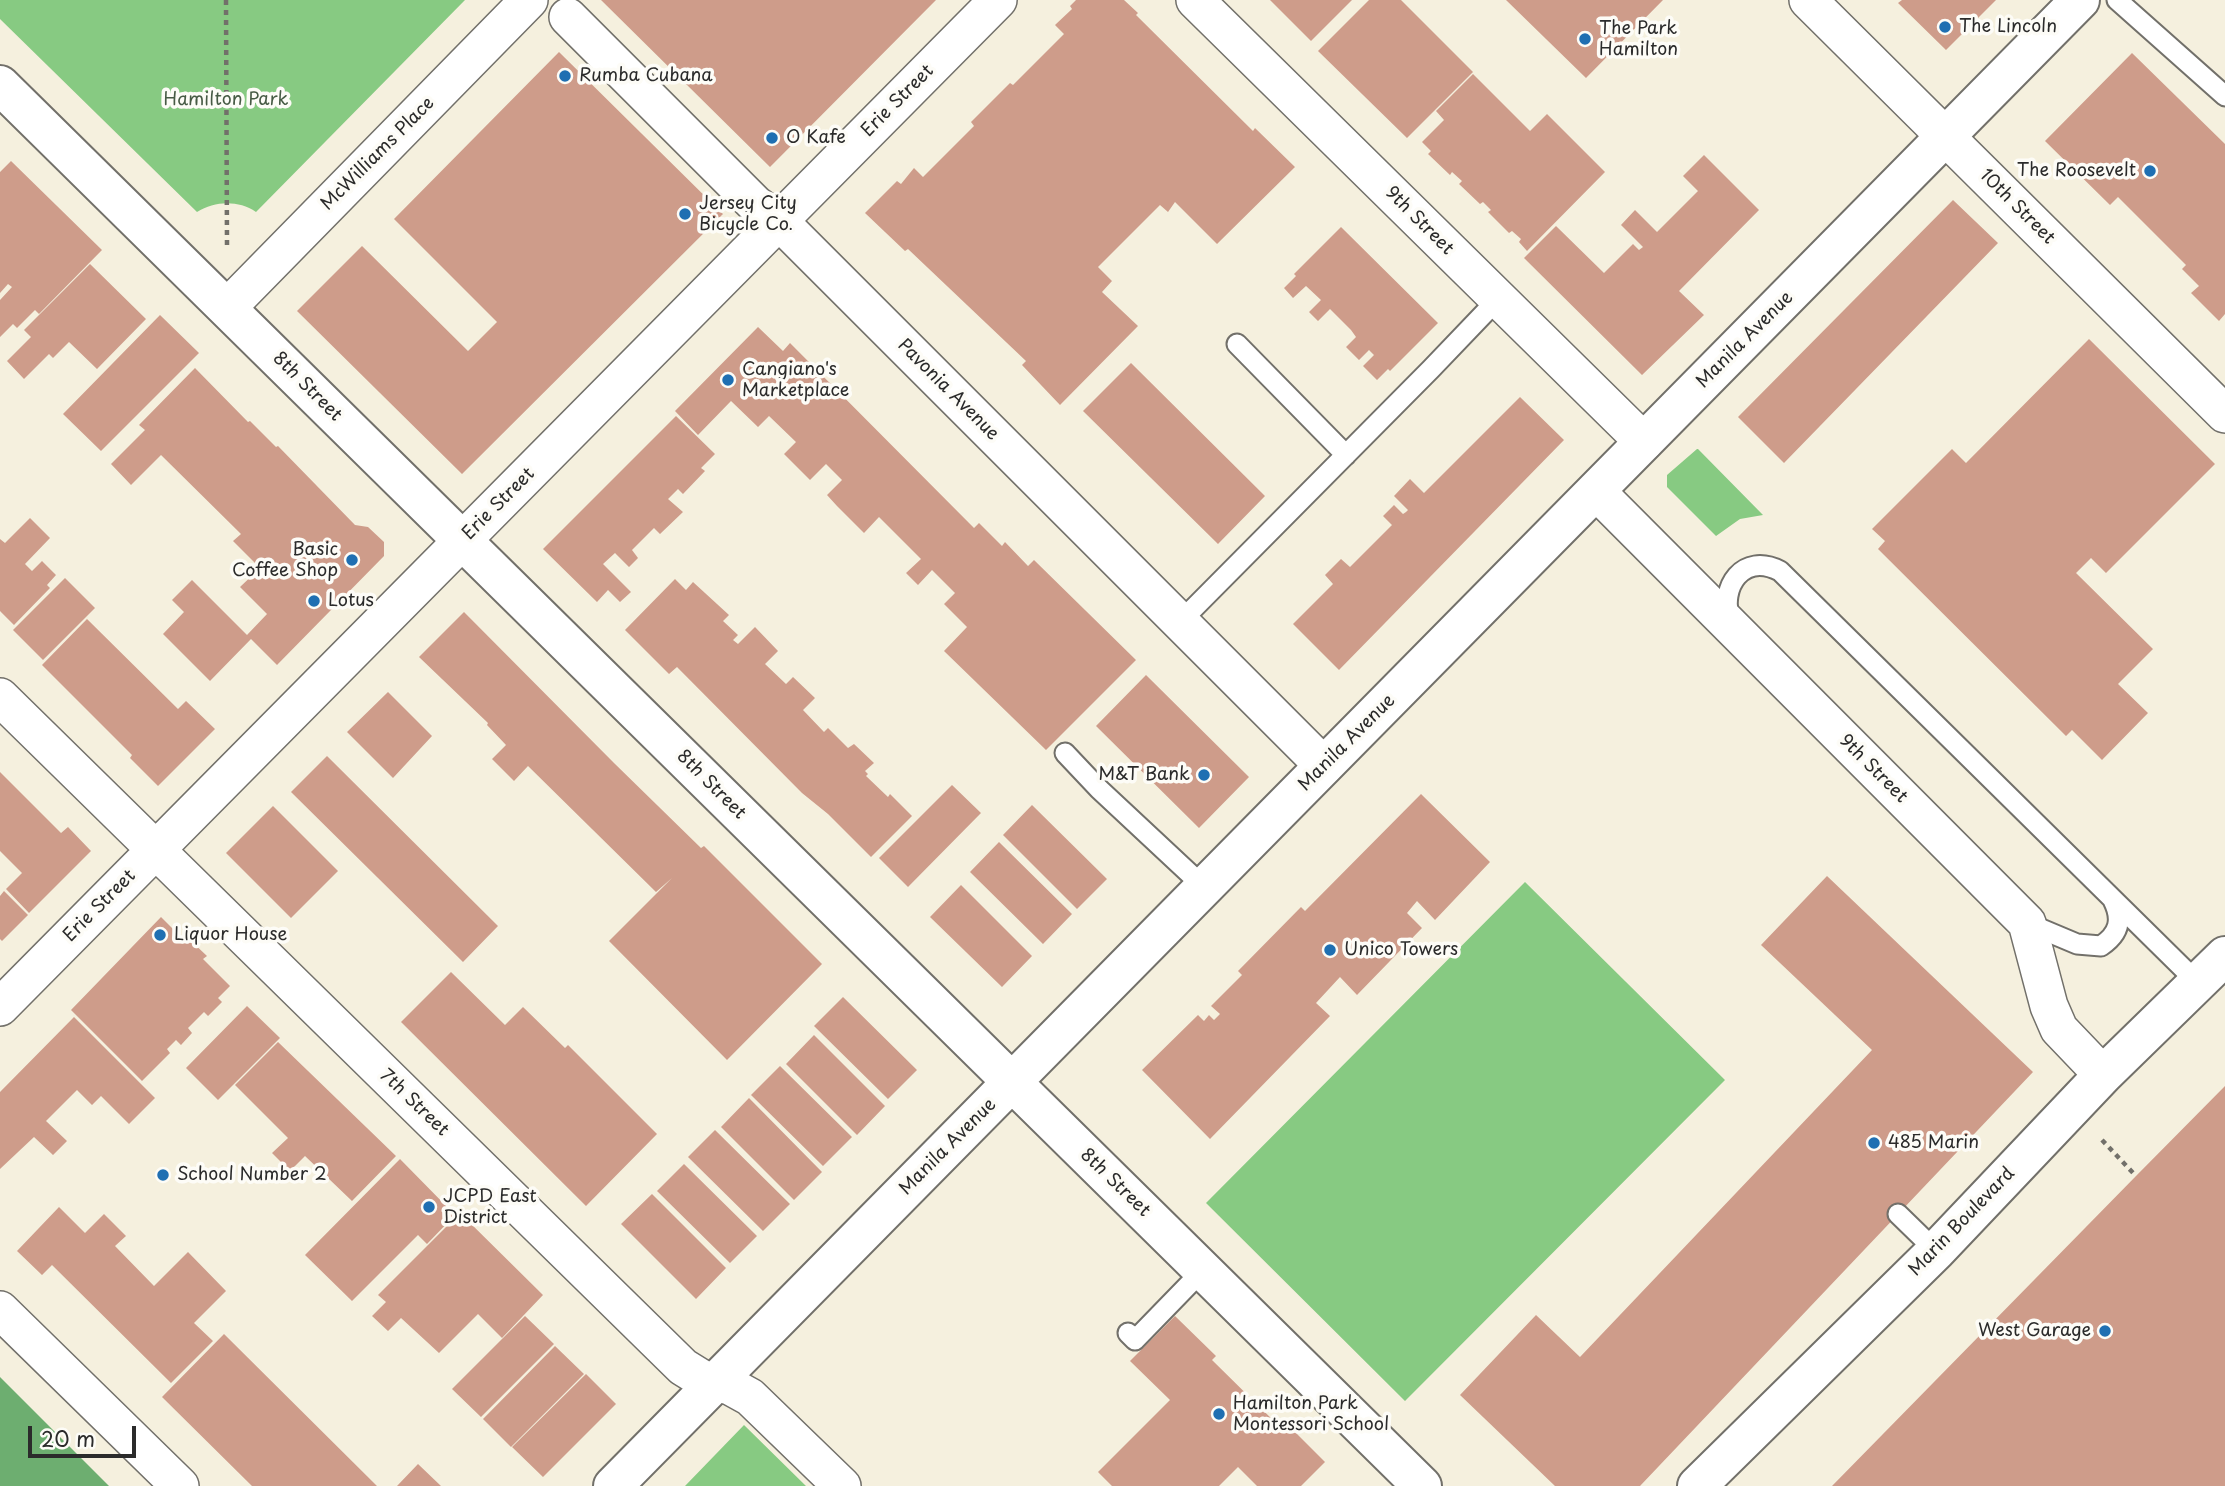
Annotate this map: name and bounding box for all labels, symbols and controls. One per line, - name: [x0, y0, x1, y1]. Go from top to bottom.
- place label: The Lincoln: [1959, 16, 2057, 38]
- place label: The Park Hamilton: [1599, 18, 1678, 60]
- marker: The Lincoln: [1937, 19, 1953, 35]
- marker: The Park Hamilton: [1577, 31, 1593, 47]
- street label: Erie Street: [857, 60, 939, 142]
- place label: Rumba Cubana: [579, 65, 713, 87]
- marker: Rumba Cubana: [557, 68, 573, 84]
- park label: Hamilton Park: [163, 89, 289, 111]
- street label: McWilliams Place: [317, 93, 439, 215]
- place label: O Kafe: [786, 127, 846, 149]
- marker: O Kafe: [764, 130, 780, 146]
- place label: The Roosevelt: [2017, 160, 2136, 182]
- marker: The Roosevelt: [2142, 163, 2158, 179]
- street label: 10th Street: [1975, 165, 2059, 249]
- street label: 9th Street: [1380, 182, 1458, 260]
- place label: Jersey City Bicycle Co.: [699, 193, 797, 235]
- marker: Jersey City Bicycle Co.: [677, 206, 693, 222]
- street label: Manila Avenue: [1692, 287, 1798, 393]
- street label: Pavonia Avenue: [893, 335, 1003, 445]
- street label: 8th Street: [268, 348, 346, 426]
- place label: Cangiano's Marketplace: [742, 359, 849, 402]
- marker: Cangiano's Marketplace: [720, 372, 736, 388]
- street label: Erie Street: [458, 463, 540, 545]
- place label: Basic Coffee Shop: [232, 539, 338, 582]
- marker: Basic Coffee Shop: [344, 552, 360, 568]
- place label: Lotus: [328, 590, 374, 612]
- marker: Lotus: [306, 593, 322, 609]
- street label: Manila Avenue: [1294, 690, 1400, 796]
- street label: 9th Street: [1834, 730, 1912, 808]
- street label: 8th Street: [672, 746, 750, 824]
- place label: M&T Bank: [1098, 764, 1190, 786]
- marker: M&T Bank: [1196, 767, 1212, 783]
- street label: Erie Street: [59, 865, 141, 947]
- place label: Liquor House: [174, 924, 287, 946]
- marker: Liquor House: [152, 927, 168, 943]
- place label: Unico Towers: [1344, 939, 1458, 961]
- marker: Unico Towers: [1322, 942, 1338, 958]
- street label: 7th Street: [375, 1065, 453, 1141]
- street label: Manila Avenue: [895, 1094, 1001, 1200]
- place label: 485 Marin: [1888, 1132, 1979, 1154]
- marker: 485 Marin: [1866, 1135, 1882, 1151]
- street label: 8th Street: [1075, 1144, 1155, 1222]
- street label: Marin Boulevard: [1905, 1163, 2019, 1281]
- place label: School Number 2: [177, 1164, 327, 1186]
- marker: School Number 2: [155, 1167, 171, 1183]
- place label: JCPD East District: [443, 1186, 537, 1228]
- marker: JCPD East District: [421, 1199, 437, 1215]
- place label: West Garage: [1978, 1320, 2091, 1342]
- marker: West Garage: [2097, 1323, 2113, 1339]
- place label: Hamilton Park Montessori School: [1233, 1393, 1389, 1436]
- marker: Hamilton Park Montessori School: [1211, 1406, 1227, 1422]
- scale bar: [32, 1412, 140, 1456]
- text: 20 m: [41, 1422, 95, 1454]

